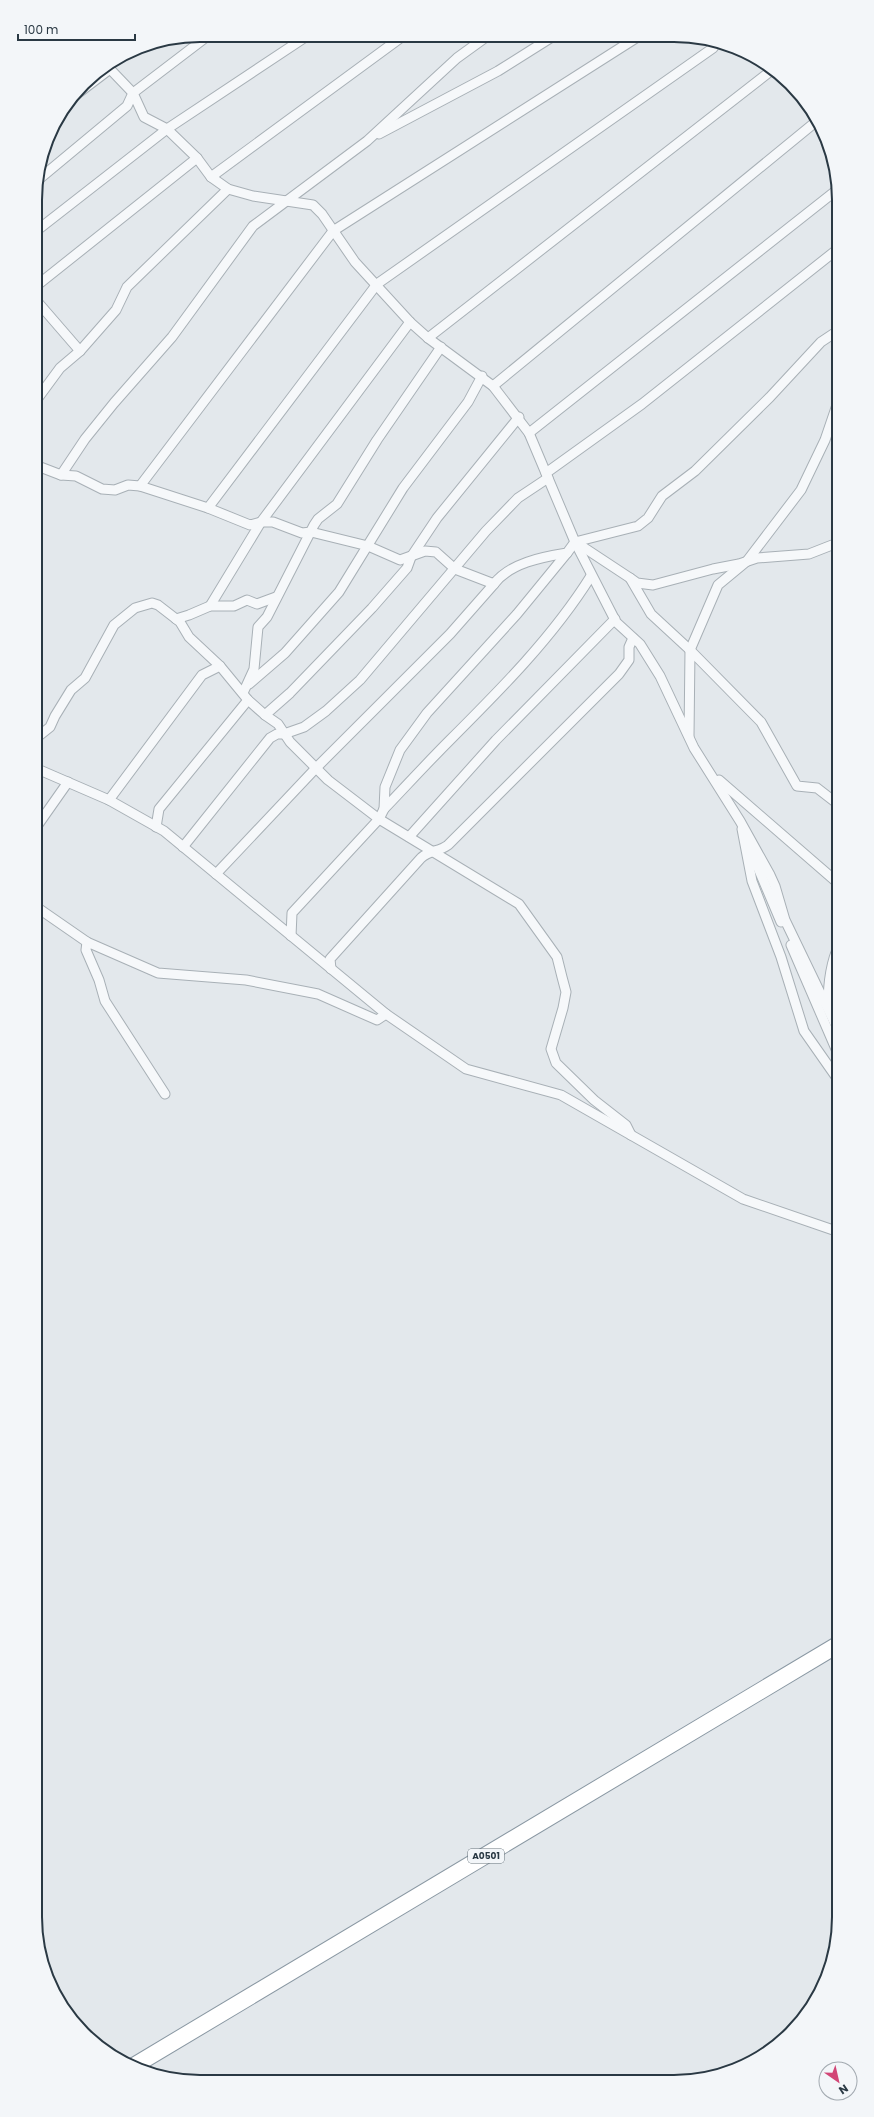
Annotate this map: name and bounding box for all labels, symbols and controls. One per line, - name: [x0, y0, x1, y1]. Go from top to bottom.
- scale bar: [18, 16, 135, 42]
- text: 100 m: [24, 21, 58, 38]
- road number: A0501: [468, 1849, 504, 1863]
- north arrow: [818, 2061, 858, 2101]
- text: N: [836, 2080, 851, 2098]

